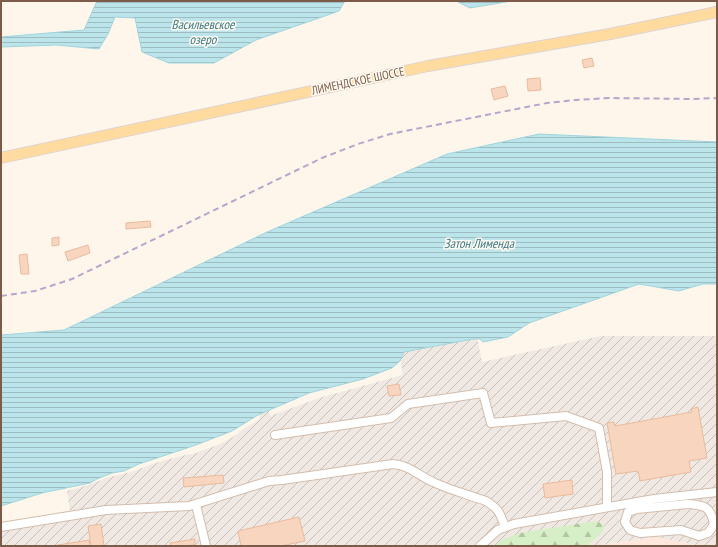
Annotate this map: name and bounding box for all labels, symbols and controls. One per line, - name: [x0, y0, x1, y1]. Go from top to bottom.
- water label: Васильевское озеро: [172, 16, 236, 48]
- street label: ЛИМЕНДСКОЕ ШОССЕ: [309, 63, 406, 98]
- water label: Затон Лименда: [444, 235, 515, 252]

